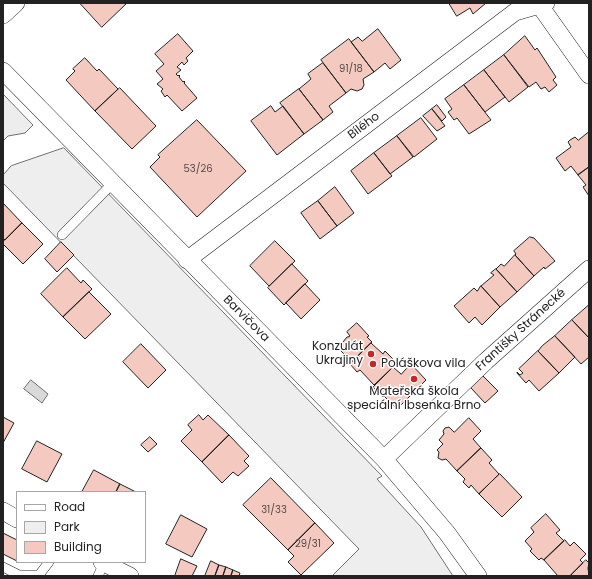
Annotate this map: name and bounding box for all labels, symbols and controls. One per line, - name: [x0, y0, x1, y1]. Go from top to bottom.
- house number: 91/18: [339, 63, 363, 75]
- street label: Bílého: [345, 109, 383, 143]
- house number: 53/26: [183, 163, 213, 175]
- street label: Františky Stránecké: [473, 286, 569, 374]
- street label: Barvičova: [220, 293, 272, 345]
- place label: Konzulát Ukrajiny: [312, 340, 363, 368]
- marker: Konzulát Ukrajiny: [366, 349, 376, 359]
- place label: Poláškova vila: [381, 357, 466, 371]
- marker: Poláškova vila: [368, 359, 378, 369]
- marker: Mateřská škola speciální Ibsenka Brno: [409, 374, 419, 384]
- place label: Mateřská škola speciální Ibsenka Brno: [347, 385, 481, 413]
- legend: [16, 491, 146, 563]
- text: Road: [54, 498, 85, 515]
- house number: 31/33: [261, 504, 287, 516]
- text: Park: [54, 518, 80, 535]
- text: Building: [54, 538, 102, 555]
- house number: 29/31: [295, 538, 321, 550]

